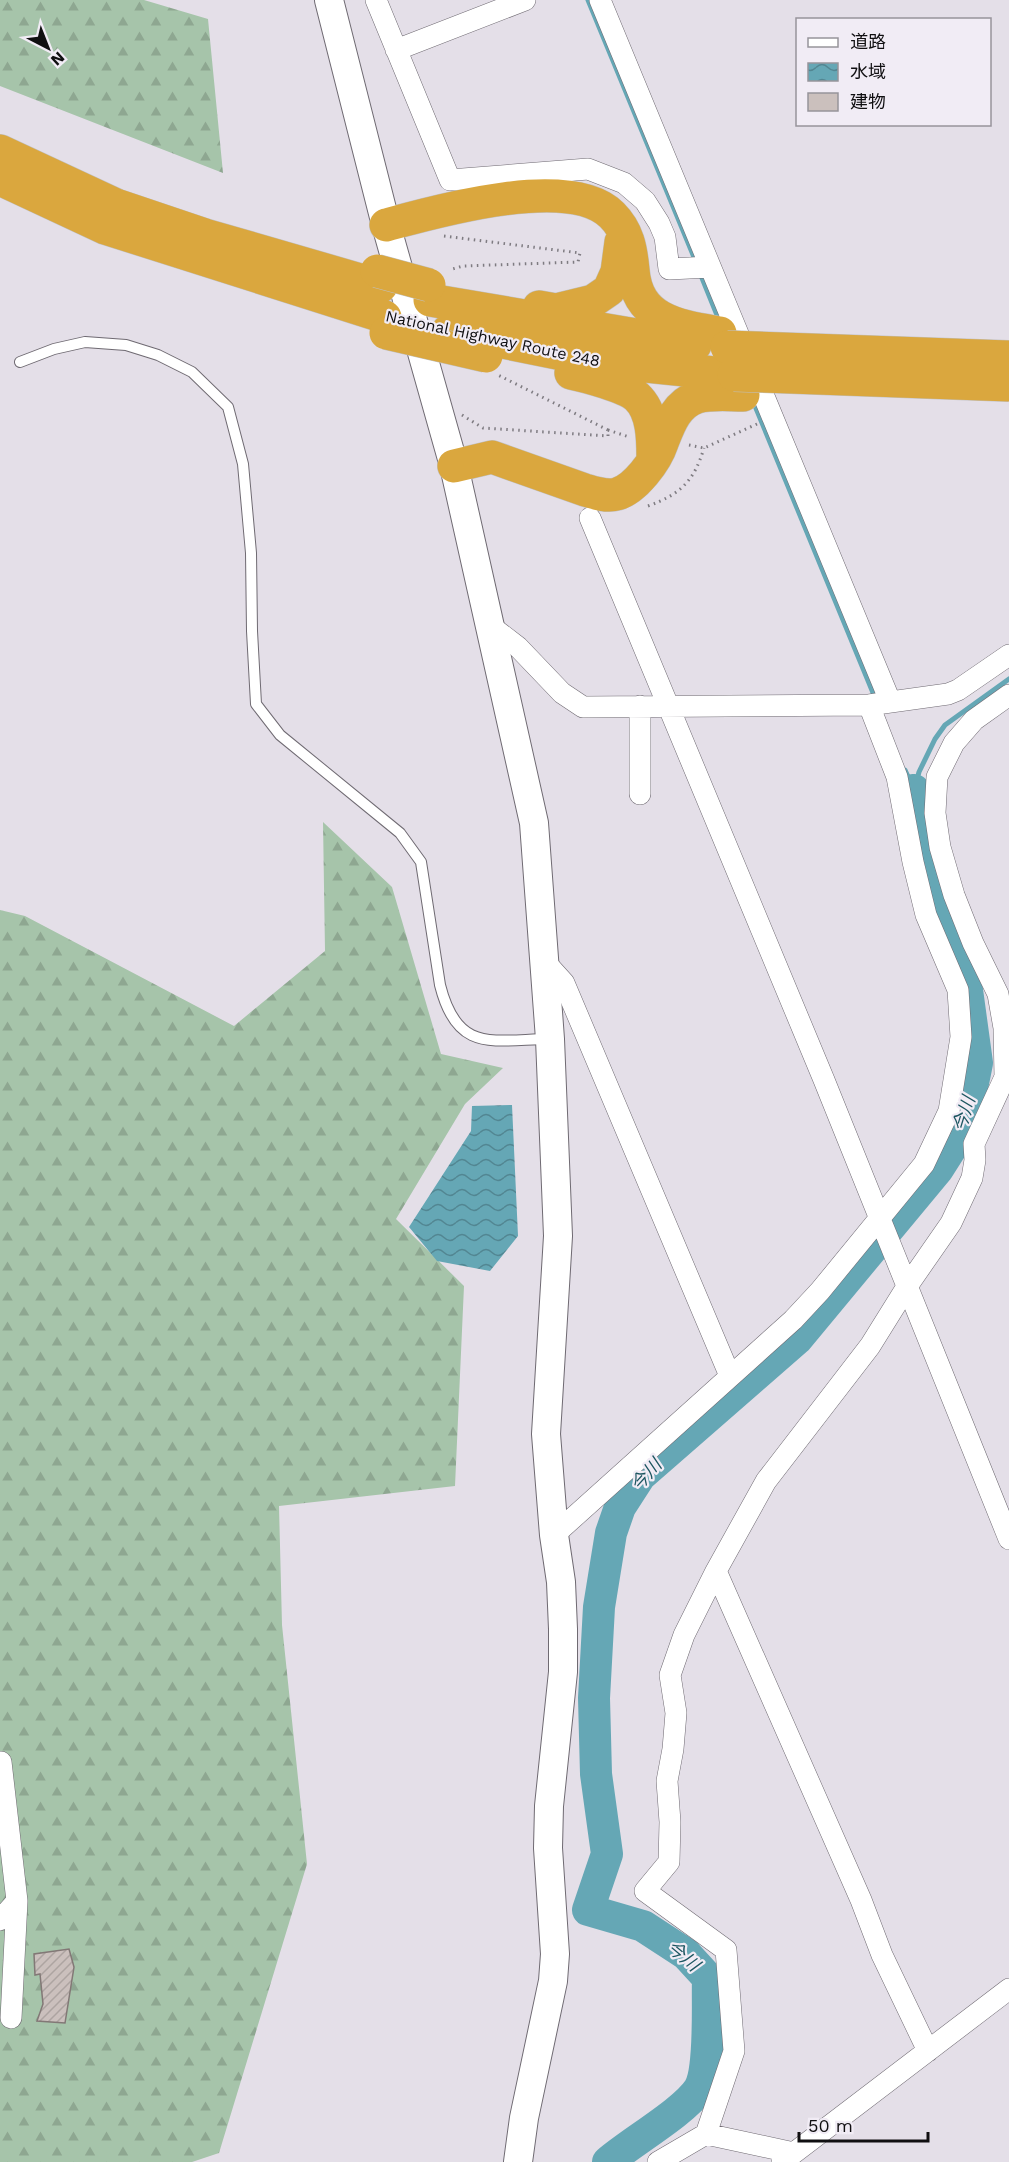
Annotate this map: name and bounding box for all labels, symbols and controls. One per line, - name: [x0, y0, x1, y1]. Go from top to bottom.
- north arrow: [18, 18, 78, 78]
- legend: [796, 18, 991, 126]
- text: 道路: [850, 31, 886, 52]
- text: N: [47, 48, 68, 70]
- text: 水域: [850, 61, 886, 82]
- text: 建物: [850, 91, 886, 112]
- street label: National Highway Route 248: [384, 306, 602, 371]
- water label: 今川: [948, 1092, 979, 1134]
- water label: 今川: [626, 1453, 667, 1495]
- water label: 今川: [663, 1936, 705, 1977]
- scale bar: [799, 2105, 928, 2143]
- text: 50 m: [808, 2115, 853, 2136]

